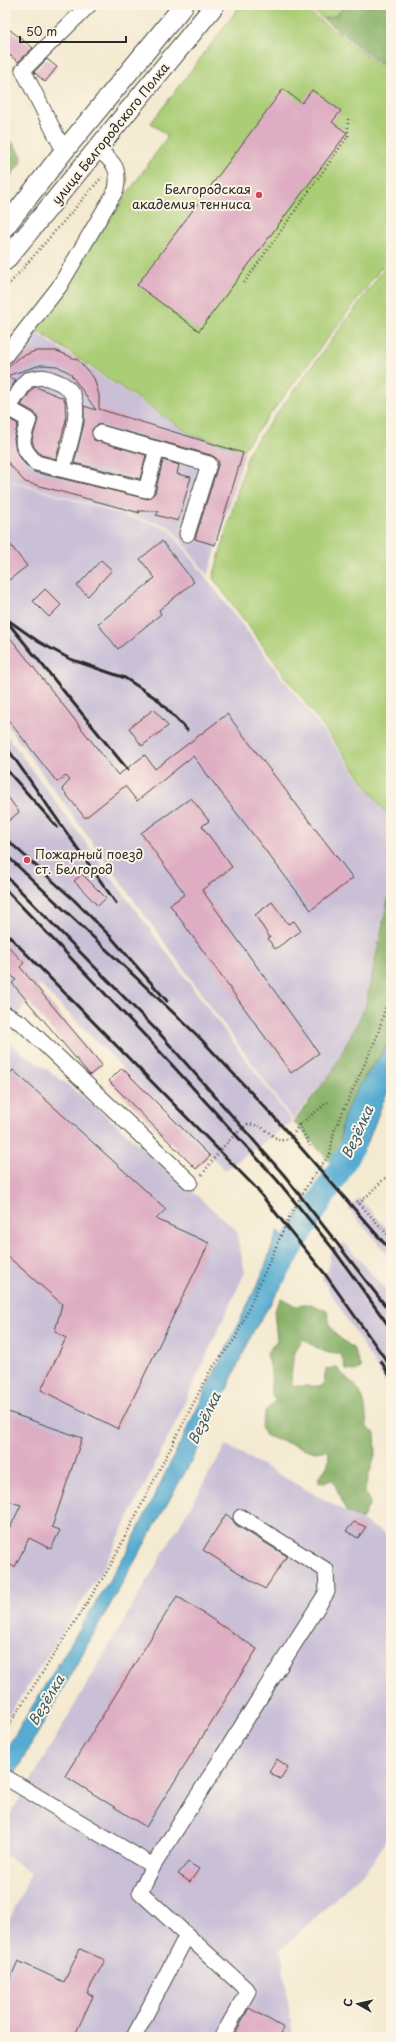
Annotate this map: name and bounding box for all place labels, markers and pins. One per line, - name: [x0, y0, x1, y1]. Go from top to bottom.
- place label: Белгородская академия тенниса: [132, 179, 252, 213]
- marker: Белгородская академия тенниса: [254, 190, 264, 200]
- place label: Пожарный поезд ст. Белгород: [35, 844, 143, 878]
- marker: Пожарный поезд ст. Белгород: [22, 855, 32, 865]

